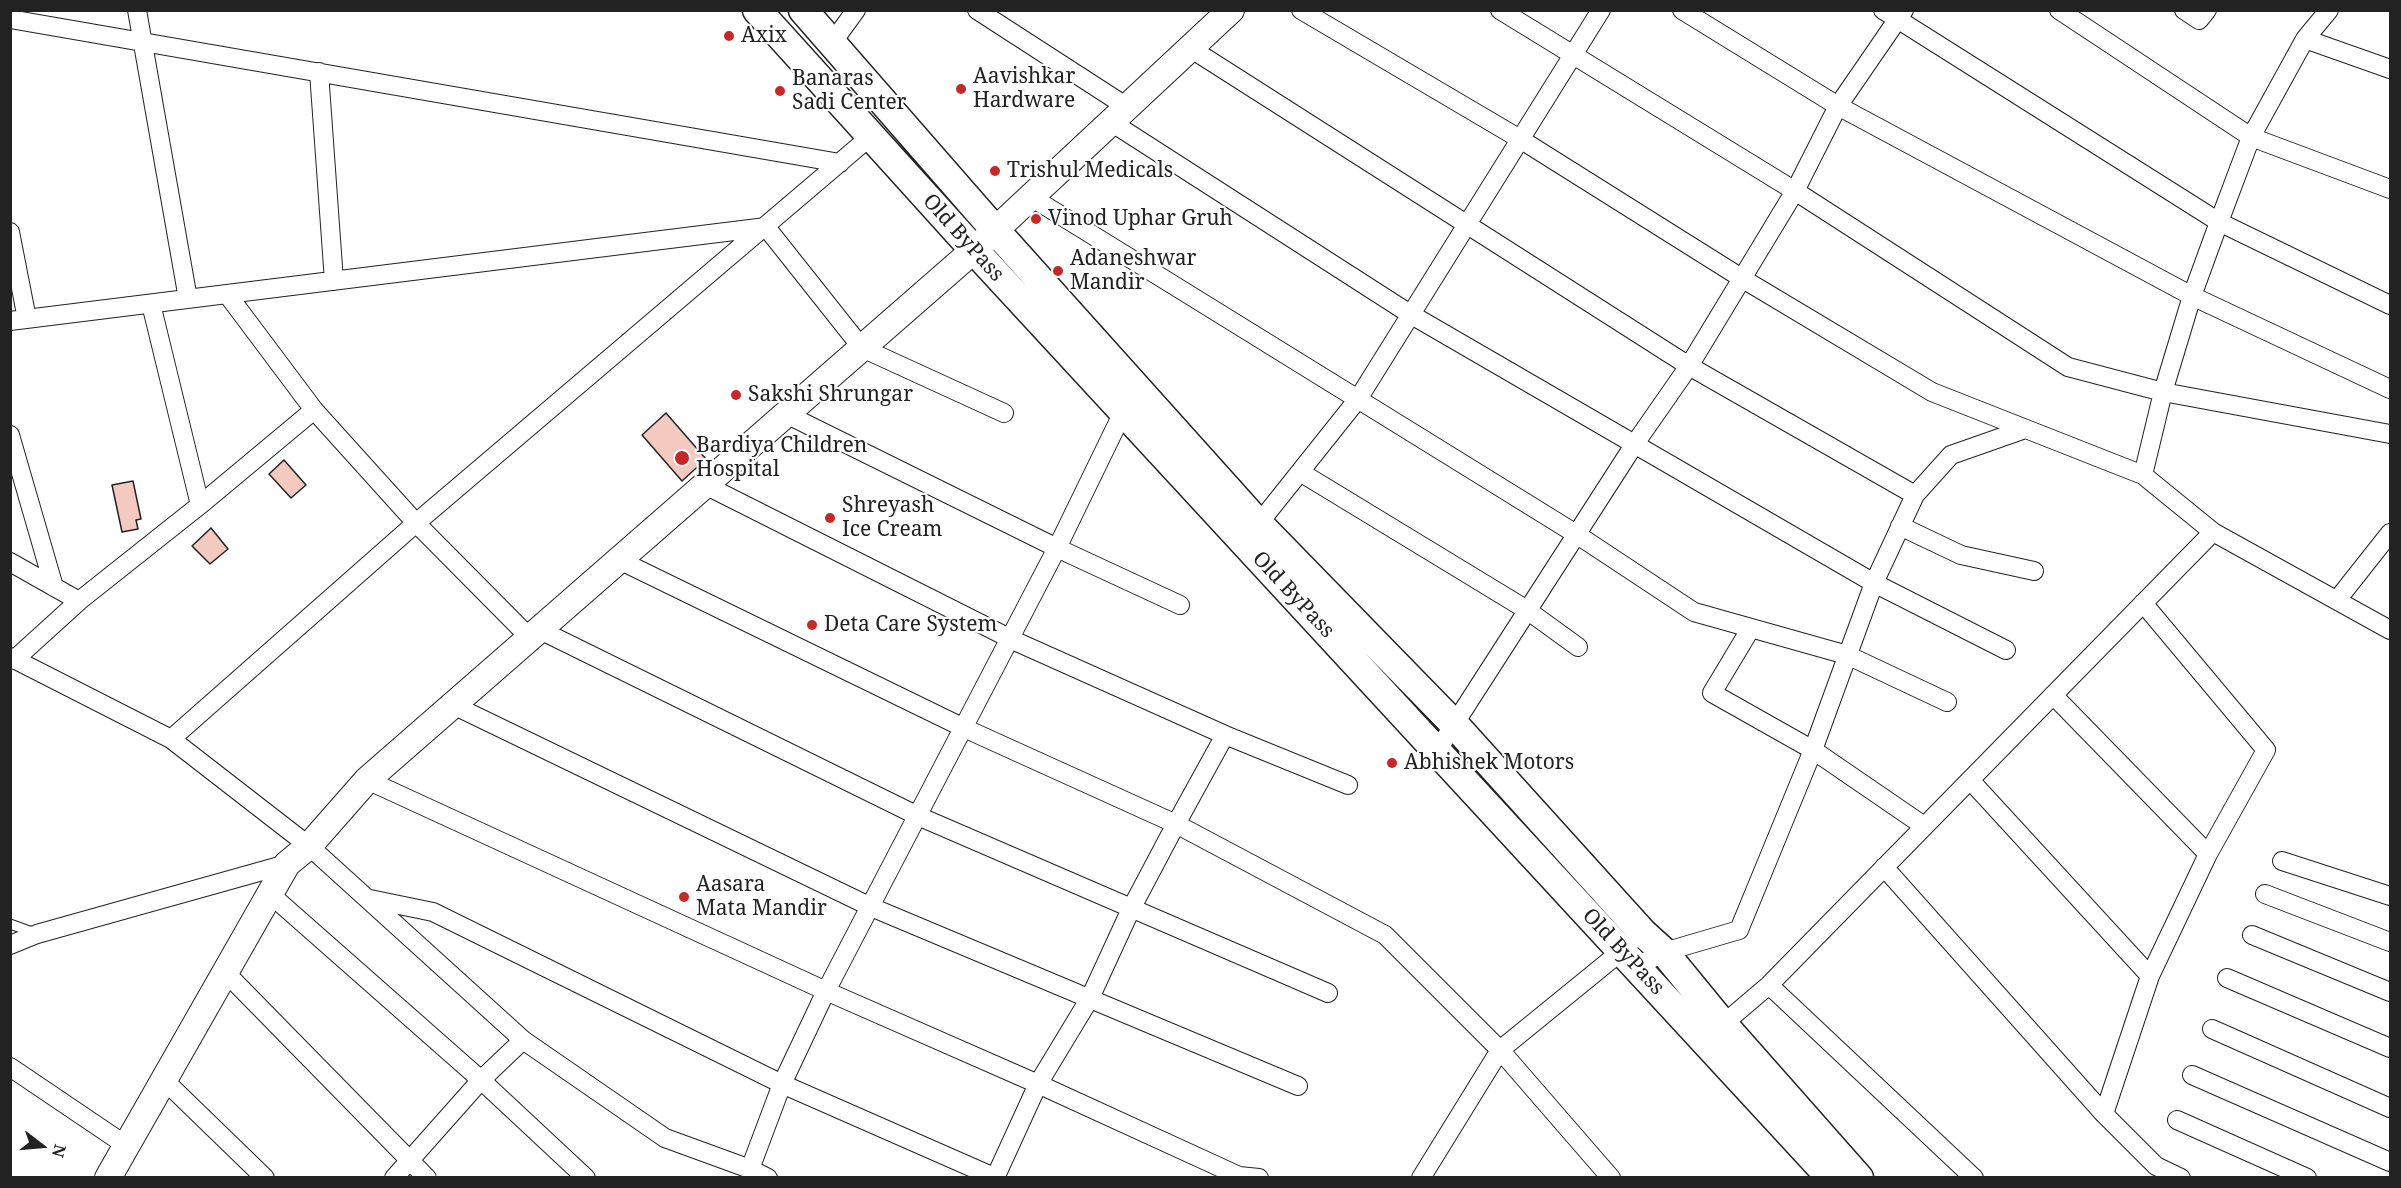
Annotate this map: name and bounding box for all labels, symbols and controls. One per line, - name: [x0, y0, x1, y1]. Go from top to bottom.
- place label: Axix: [741, 23, 787, 49]
- marker: Axix: [722, 29, 736, 43]
- place label: Aavishkar Hardware: [973, 64, 1075, 114]
- place label: Banaras Sadi Center: [792, 66, 907, 116]
- marker: Aavishkar Hardware: [954, 82, 968, 96]
- marker: Banaras Sadi Center: [773, 84, 787, 98]
- place label: Trishul Medicals: [1007, 158, 1173, 184]
- marker: Trishul Medicals: [988, 164, 1002, 178]
- street label: Old ByPass: [917, 189, 1009, 287]
- place label: Vinod Uphar Gruh: [1048, 206, 1233, 232]
- marker: Vinod Uphar Gruh: [1029, 212, 1043, 226]
- place label: Adaneshwar Mandir: [1070, 246, 1197, 296]
- marker: Adaneshwar Mandir: [1051, 264, 1065, 278]
- place label: Sakshi Shrungar: [748, 382, 913, 408]
- marker: Sakshi Shrungar: [729, 388, 743, 402]
- place label: Bardiya Children Hospital: [696, 433, 867, 483]
- marker: Bardiya Children Hospital: [673, 449, 691, 467]
- place label: Shreyash Ice Cream: [842, 493, 942, 543]
- marker: Shreyash Ice Cream: [823, 511, 837, 525]
- street label: Old ByPass: [1247, 547, 1339, 643]
- place label: Deta Care System: [824, 612, 997, 638]
- marker: Deta Care System: [805, 618, 819, 632]
- place label: Abhishek Motors: [1404, 750, 1574, 776]
- marker: Abhishek Motors: [1385, 756, 1399, 770]
- place label: Aasara Mata Mandir: [696, 872, 827, 922]
- marker: Aasara Mata Mandir: [677, 890, 691, 904]
- street label: Old ByPass: [1577, 904, 1669, 1000]
- north arrow: [12, 1116, 72, 1176]
- text: N: [47, 1142, 72, 1160]

